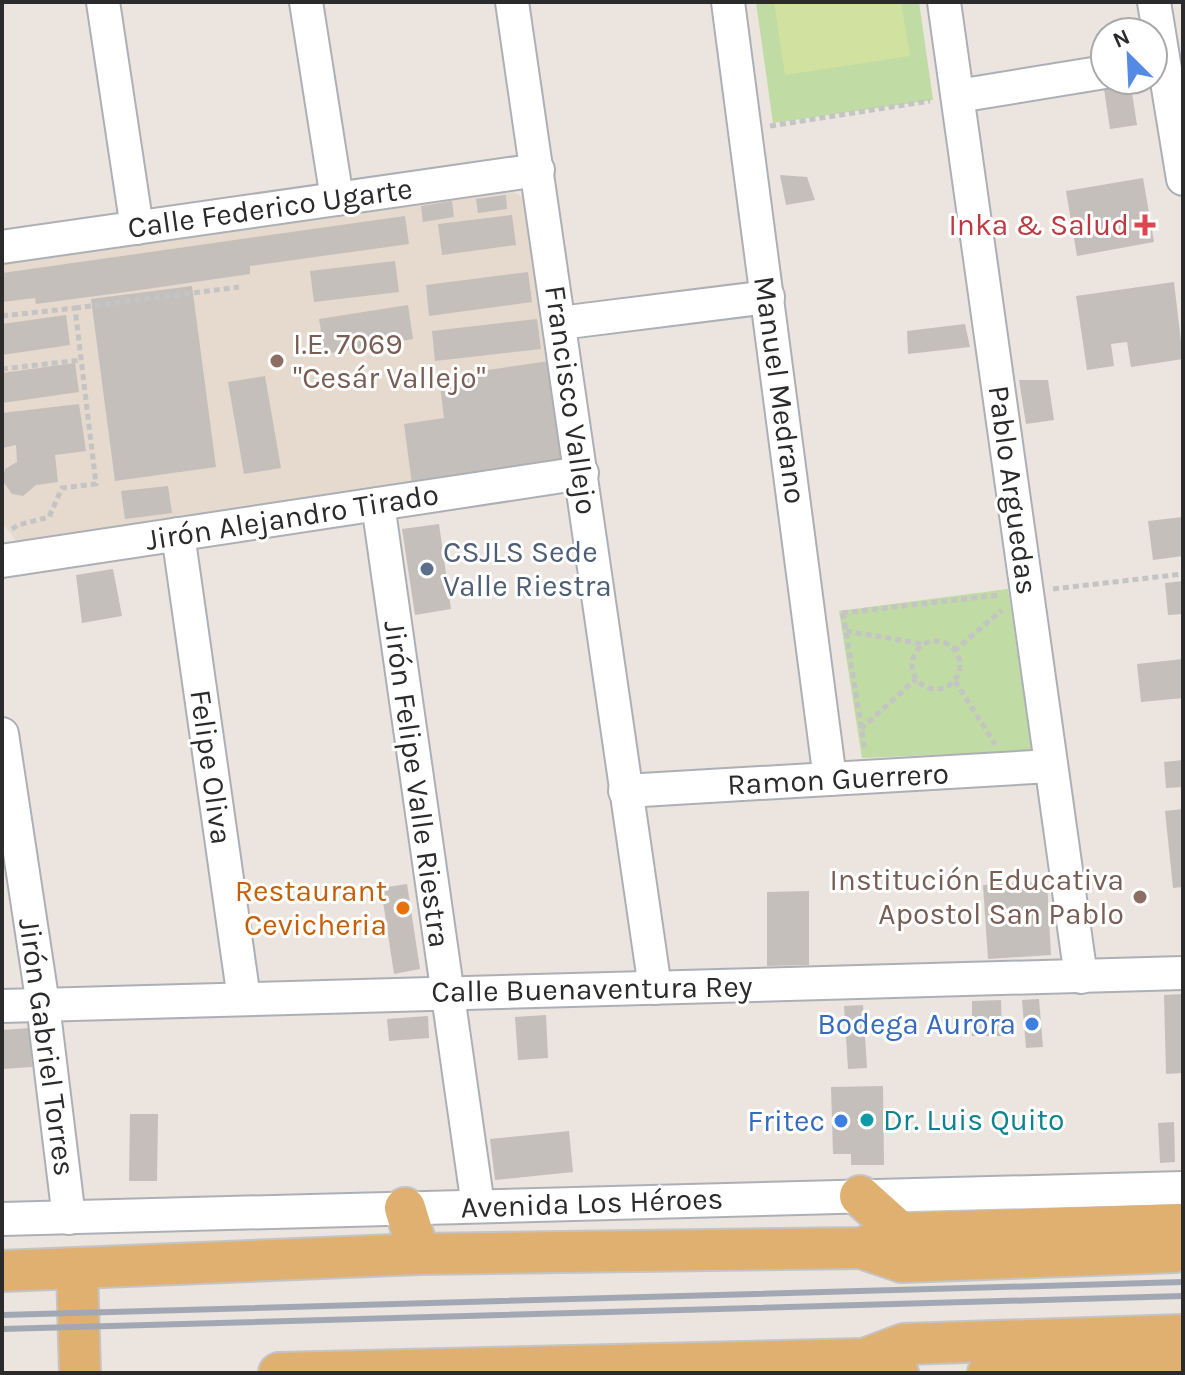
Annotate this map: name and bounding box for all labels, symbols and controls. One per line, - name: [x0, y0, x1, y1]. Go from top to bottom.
- north arrow: [1089, 16, 1169, 96]
- text: N: [1109, 24, 1134, 54]
- street label: Calle Federico Ugarte: [125, 170, 415, 246]
- place label: Inka & Salud: [948, 207, 1129, 243]
- marker: Inka & Salud: [1136, 216, 1154, 234]
- street label: Manuel Medrano: [746, 274, 814, 506]
- street label: Francisco Vallejo: [537, 283, 605, 517]
- place label: I.E. 7069 "Cesár Vallejo": [293, 326, 486, 396]
- marker: I.E. 7069 "Cesár Vallejo": [268, 352, 286, 370]
- street label: Pablo Arguedas: [980, 383, 1046, 597]
- street label: Jirón Alejandro Tirado: [143, 476, 441, 558]
- place label: CSJLS Sede Valle Riestra: [443, 534, 612, 604]
- marker: CSJLS Sede Valle Riestra: [418, 560, 436, 578]
- street label: Jirón Felipe Valle Riestra: [376, 618, 458, 950]
- street label: Felipe Oliva: [182, 687, 240, 847]
- street label: Ramon Guerrero: [726, 755, 950, 803]
- place label: Institución Educativa Apostol San Pablo: [829, 862, 1124, 932]
- place label: Restaurant Cevicheria: [235, 873, 387, 943]
- marker: Institución Educativa Apostol San Pablo: [1131, 888, 1149, 906]
- marker: Restaurant Cevicheria: [394, 899, 412, 917]
- street label: Jirón Gabriel Torres: [11, 916, 83, 1178]
- street label: Calle Buenaventura Rey: [431, 968, 753, 1010]
- place label: Bodega Aurora: [817, 1006, 1016, 1042]
- marker: Bodega Aurora: [1023, 1015, 1041, 1033]
- place label: Dr. Luis Quito: [883, 1102, 1064, 1138]
- place label: Fritec: [747, 1103, 825, 1139]
- marker: Dr. Luis Quito: [858, 1111, 876, 1129]
- marker: Fritec: [832, 1112, 850, 1130]
- street label: Avenida Los Héroes: [460, 1180, 724, 1226]

